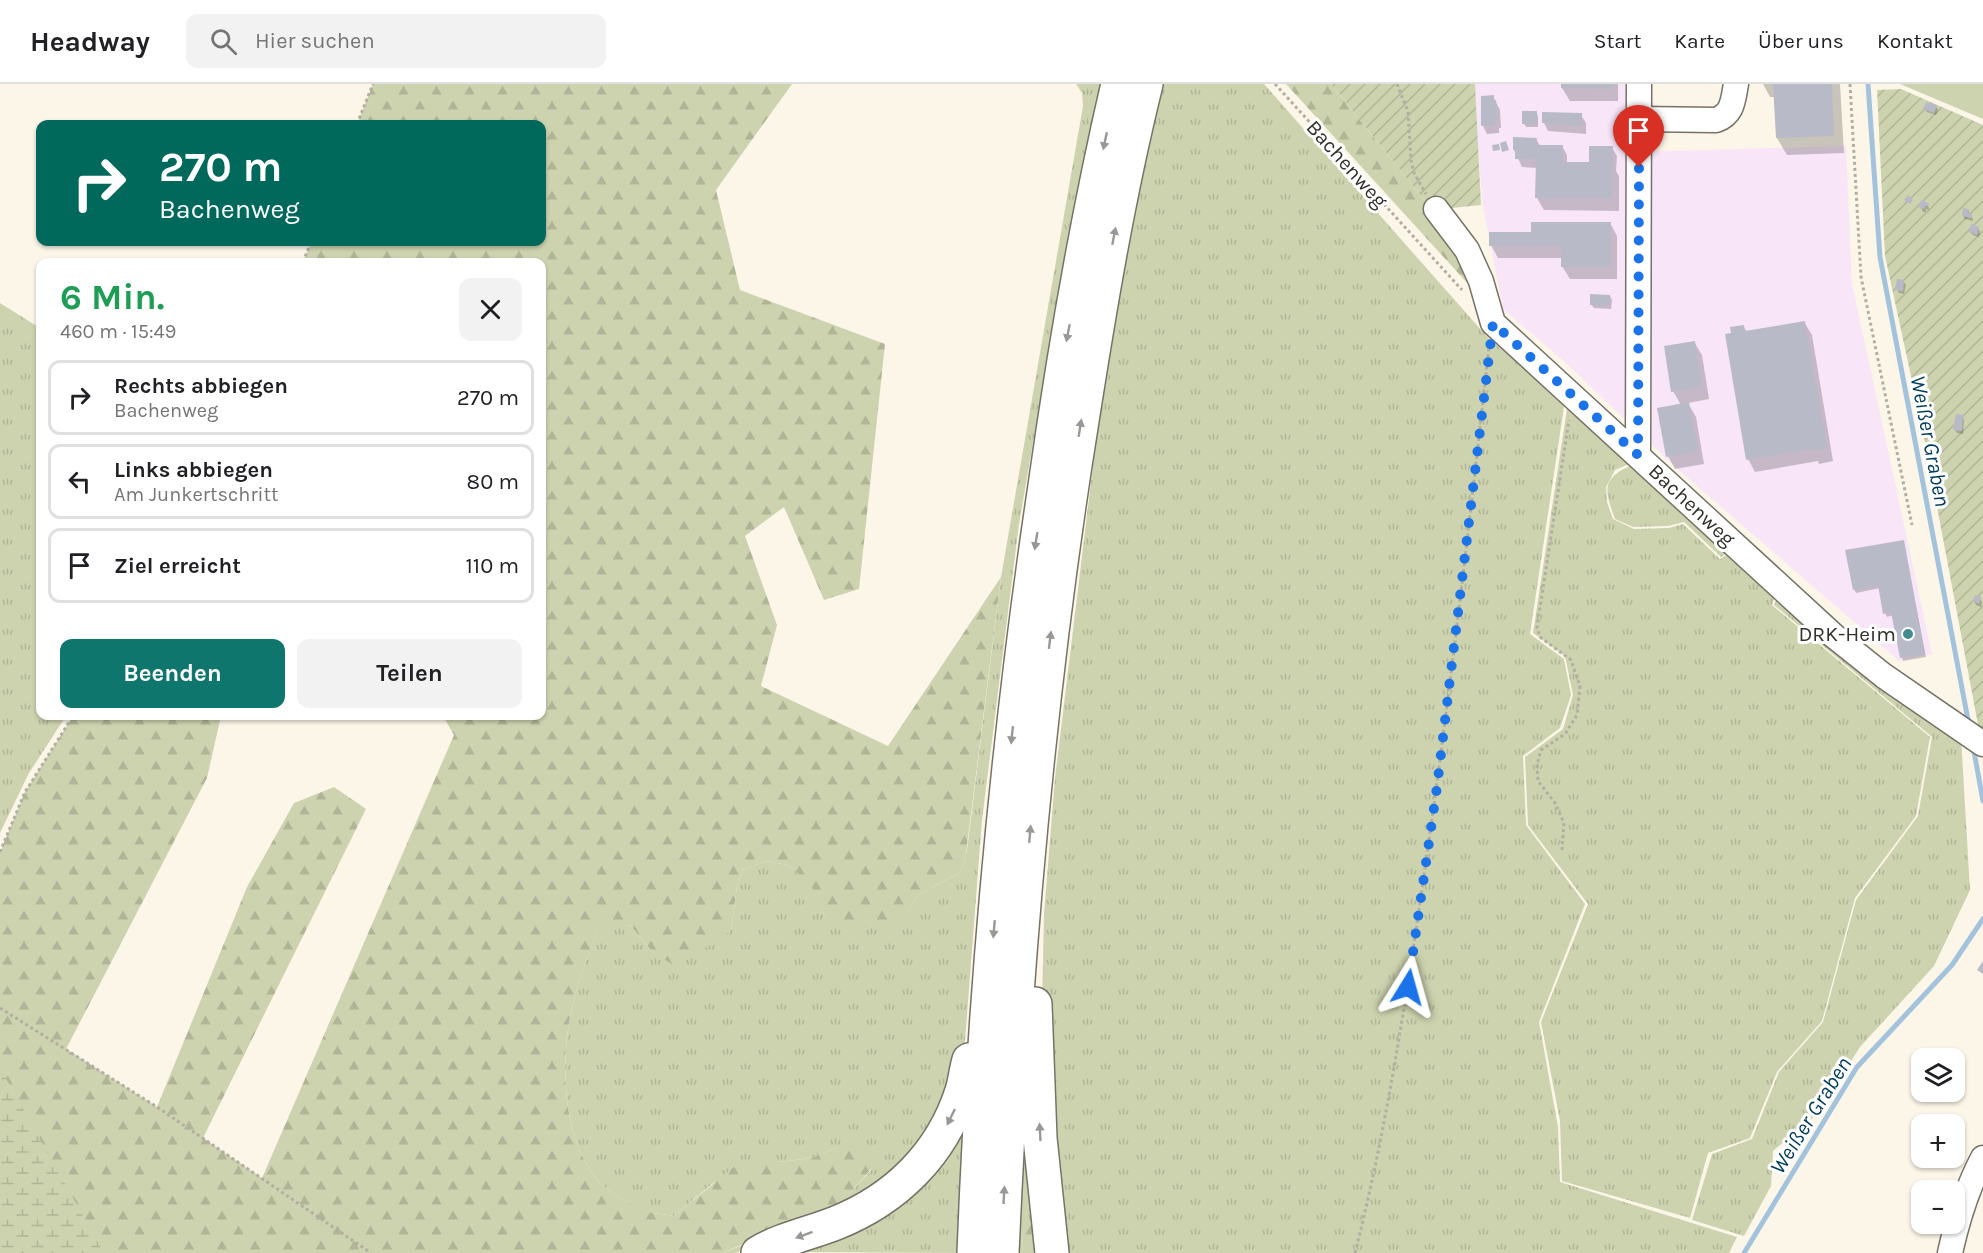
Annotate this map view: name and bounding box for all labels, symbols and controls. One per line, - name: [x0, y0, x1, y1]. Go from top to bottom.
- search box: [186, 14, 606, 68]
- text: Headway: [30, 25, 150, 58]
- icon: search: [207, 25, 240, 58]
- text: Hier suchen: [255, 28, 375, 54]
- text: Start: [1594, 29, 1641, 53]
- text: Karte: [1674, 29, 1725, 53]
- text: Über uns: [1758, 29, 1844, 53]
- text: Kontakt: [1877, 29, 1953, 53]
- pin: [1613, 105, 1664, 167]
- icon: arrive: [1622, 114, 1655, 147]
- street label: Bachenweg: [1301, 115, 1393, 213]
- one-way arrow: [1100, 132, 1109, 151]
- text: 270 m: [159, 142, 282, 192]
- icon: right: [60, 144, 138, 222]
- text: Bachenweg: [159, 193, 300, 225]
- one-way arrow: [1110, 226, 1119, 245]
- text: 6 Min.: [60, 276, 164, 318]
- button: close: [459, 278, 522, 341]
- text: 460 m · 15:49: [60, 320, 176, 343]
- one-way arrow: [1063, 323, 1072, 342]
- text: Rechts abbiegen: [114, 373, 288, 399]
- water label: Weißer Graben: [1905, 373, 1955, 509]
- icon: right: [63, 381, 96, 414]
- text: 270 m: [457, 385, 519, 411]
- text: Bachenweg: [114, 399, 218, 422]
- one-way arrow: [1076, 418, 1085, 437]
- text: Links abbiegen: [114, 457, 273, 483]
- street label: Bachenweg: [1644, 459, 1740, 551]
- icon: left: [63, 465, 96, 498]
- text: 80 m: [467, 469, 519, 495]
- text: Am Junkertschritt: [114, 483, 279, 506]
- one-way arrow: [1031, 532, 1040, 551]
- icon: arrive: [63, 549, 96, 582]
- text: Ziel erreicht: [114, 553, 241, 579]
- text: 110 m: [466, 553, 519, 579]
- place label: DRK-Heim: [1798, 622, 1896, 646]
- marker: DRK-Heim: [1901, 627, 1915, 641]
- one-way arrow: [1046, 630, 1055, 649]
- button: Beenden: [60, 639, 285, 708]
- button: Teilen: [297, 639, 522, 708]
- one-way arrow: [1007, 725, 1016, 744]
- one-way arrow: [1026, 824, 1035, 843]
- one-way arrow: [989, 919, 999, 938]
- position arrow: [1376, 955, 1440, 1019]
- map controls: [1911, 1048, 1965, 1234]
- button: layers: [1911, 1048, 1965, 1102]
- water label: Weißer Graben: [1765, 1052, 1857, 1179]
- one-way arrow: [947, 1109, 956, 1126]
- button: +: [1911, 1114, 1965, 1168]
- one-way arrow: [1035, 1123, 1045, 1142]
- button: −: [1911, 1180, 1965, 1234]
- one-way arrow: [1000, 1185, 1009, 1204]
- one-way arrow: [794, 1230, 812, 1240]

